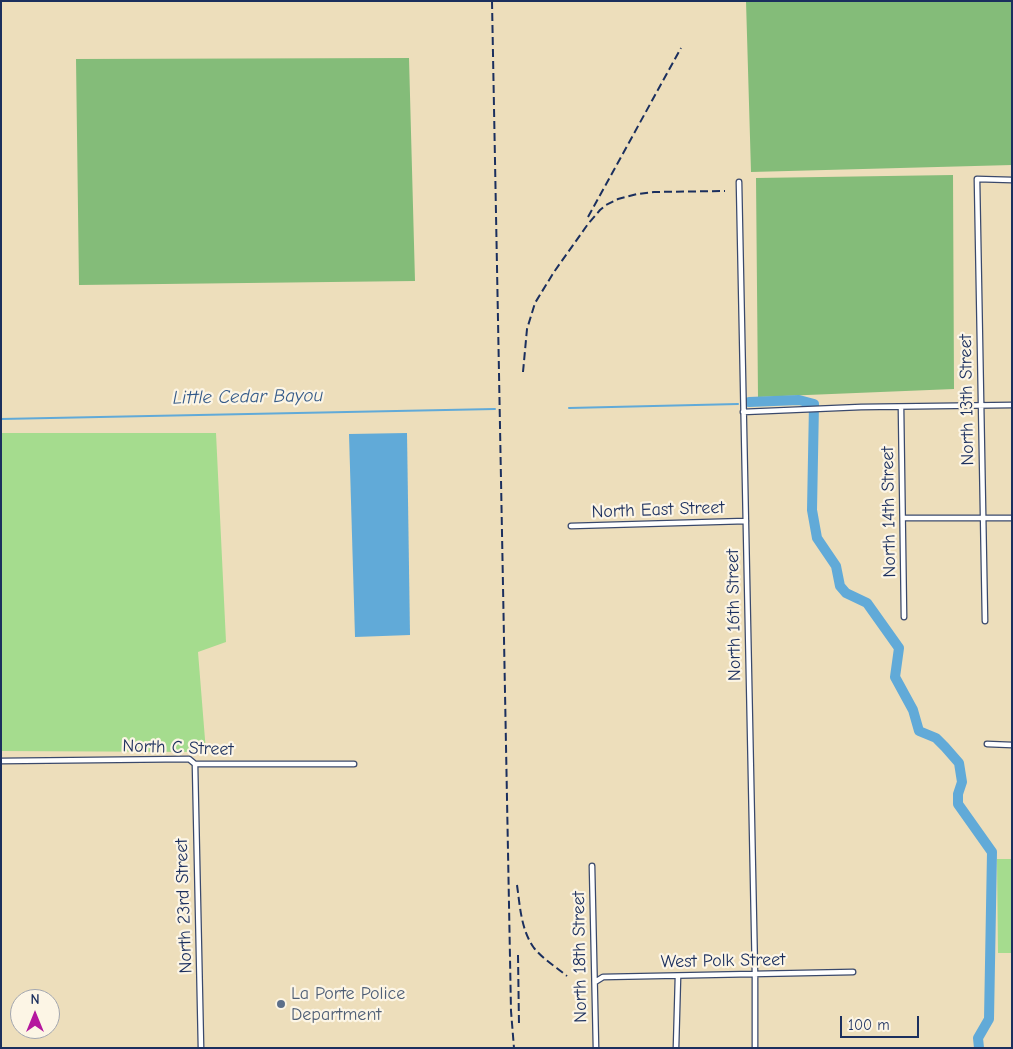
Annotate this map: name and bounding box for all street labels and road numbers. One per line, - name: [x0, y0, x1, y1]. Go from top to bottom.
- street label: North 13th Street: [955, 334, 979, 466]
- street label: North 14th Street: [877, 446, 901, 578]
- street label: North East Street: [591, 497, 725, 523]
- street label: North 16th Street: [722, 549, 746, 681]
- street label: North C Street: [122, 735, 234, 761]
- street label: North 23rd Street: [171, 838, 197, 974]
- street label: North 18th Street: [568, 891, 592, 1023]
- street label: West Polk Street: [661, 949, 785, 973]

